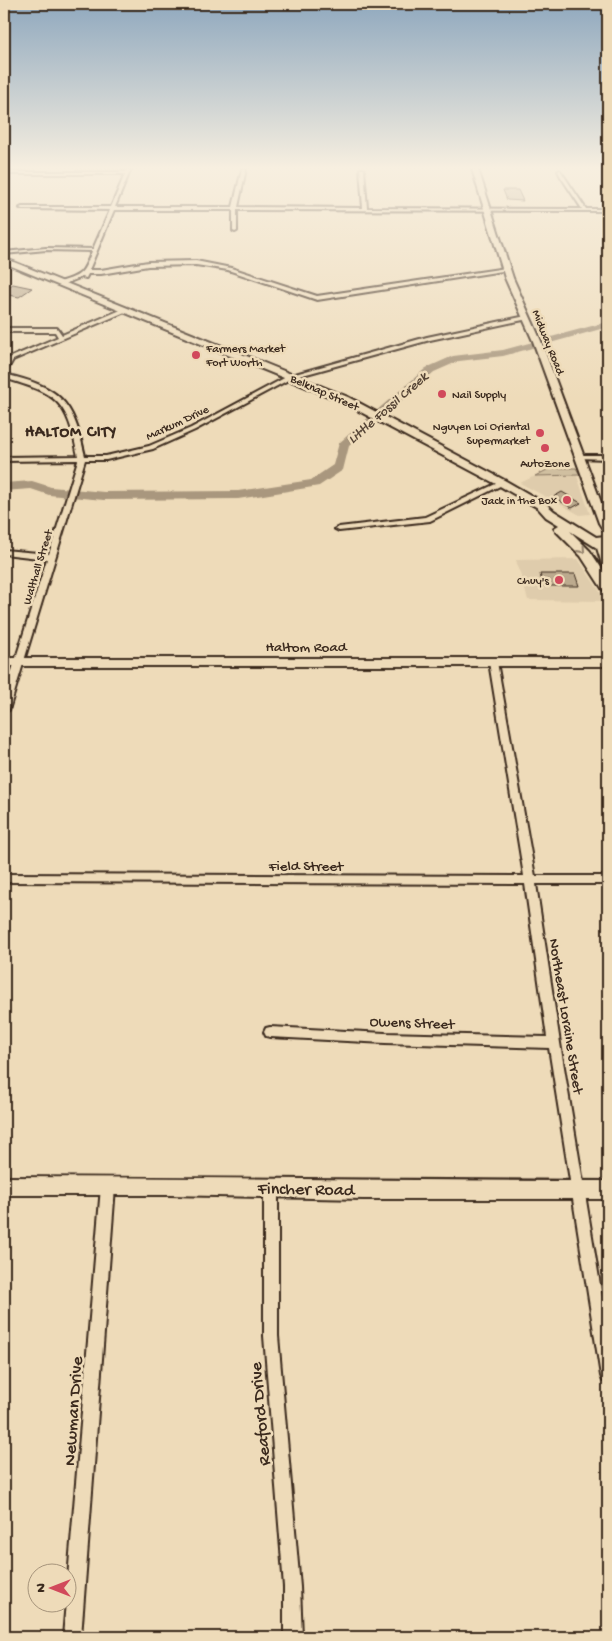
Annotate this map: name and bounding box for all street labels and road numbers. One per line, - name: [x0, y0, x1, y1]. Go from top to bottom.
- street label: Midway Road: [528, 308, 567, 378]
- street label: Belknap Street: [287, 372, 362, 416]
- street label: Markum Drive: [144, 403, 212, 444]
- street label: Walthall Street: [21, 527, 57, 607]
- street label: Haltom Road: [265, 639, 348, 657]
- street label: Field Street: [268, 858, 345, 876]
- street label: Northeast Loraine Street: [544, 937, 586, 1097]
- street label: Owens Street: [369, 1014, 456, 1035]
- street label: Fincher Road: [256, 1179, 356, 1202]
- street label: Newman Drive: [60, 1355, 89, 1467]
- street label: Reaford Drive: [246, 1360, 276, 1466]

